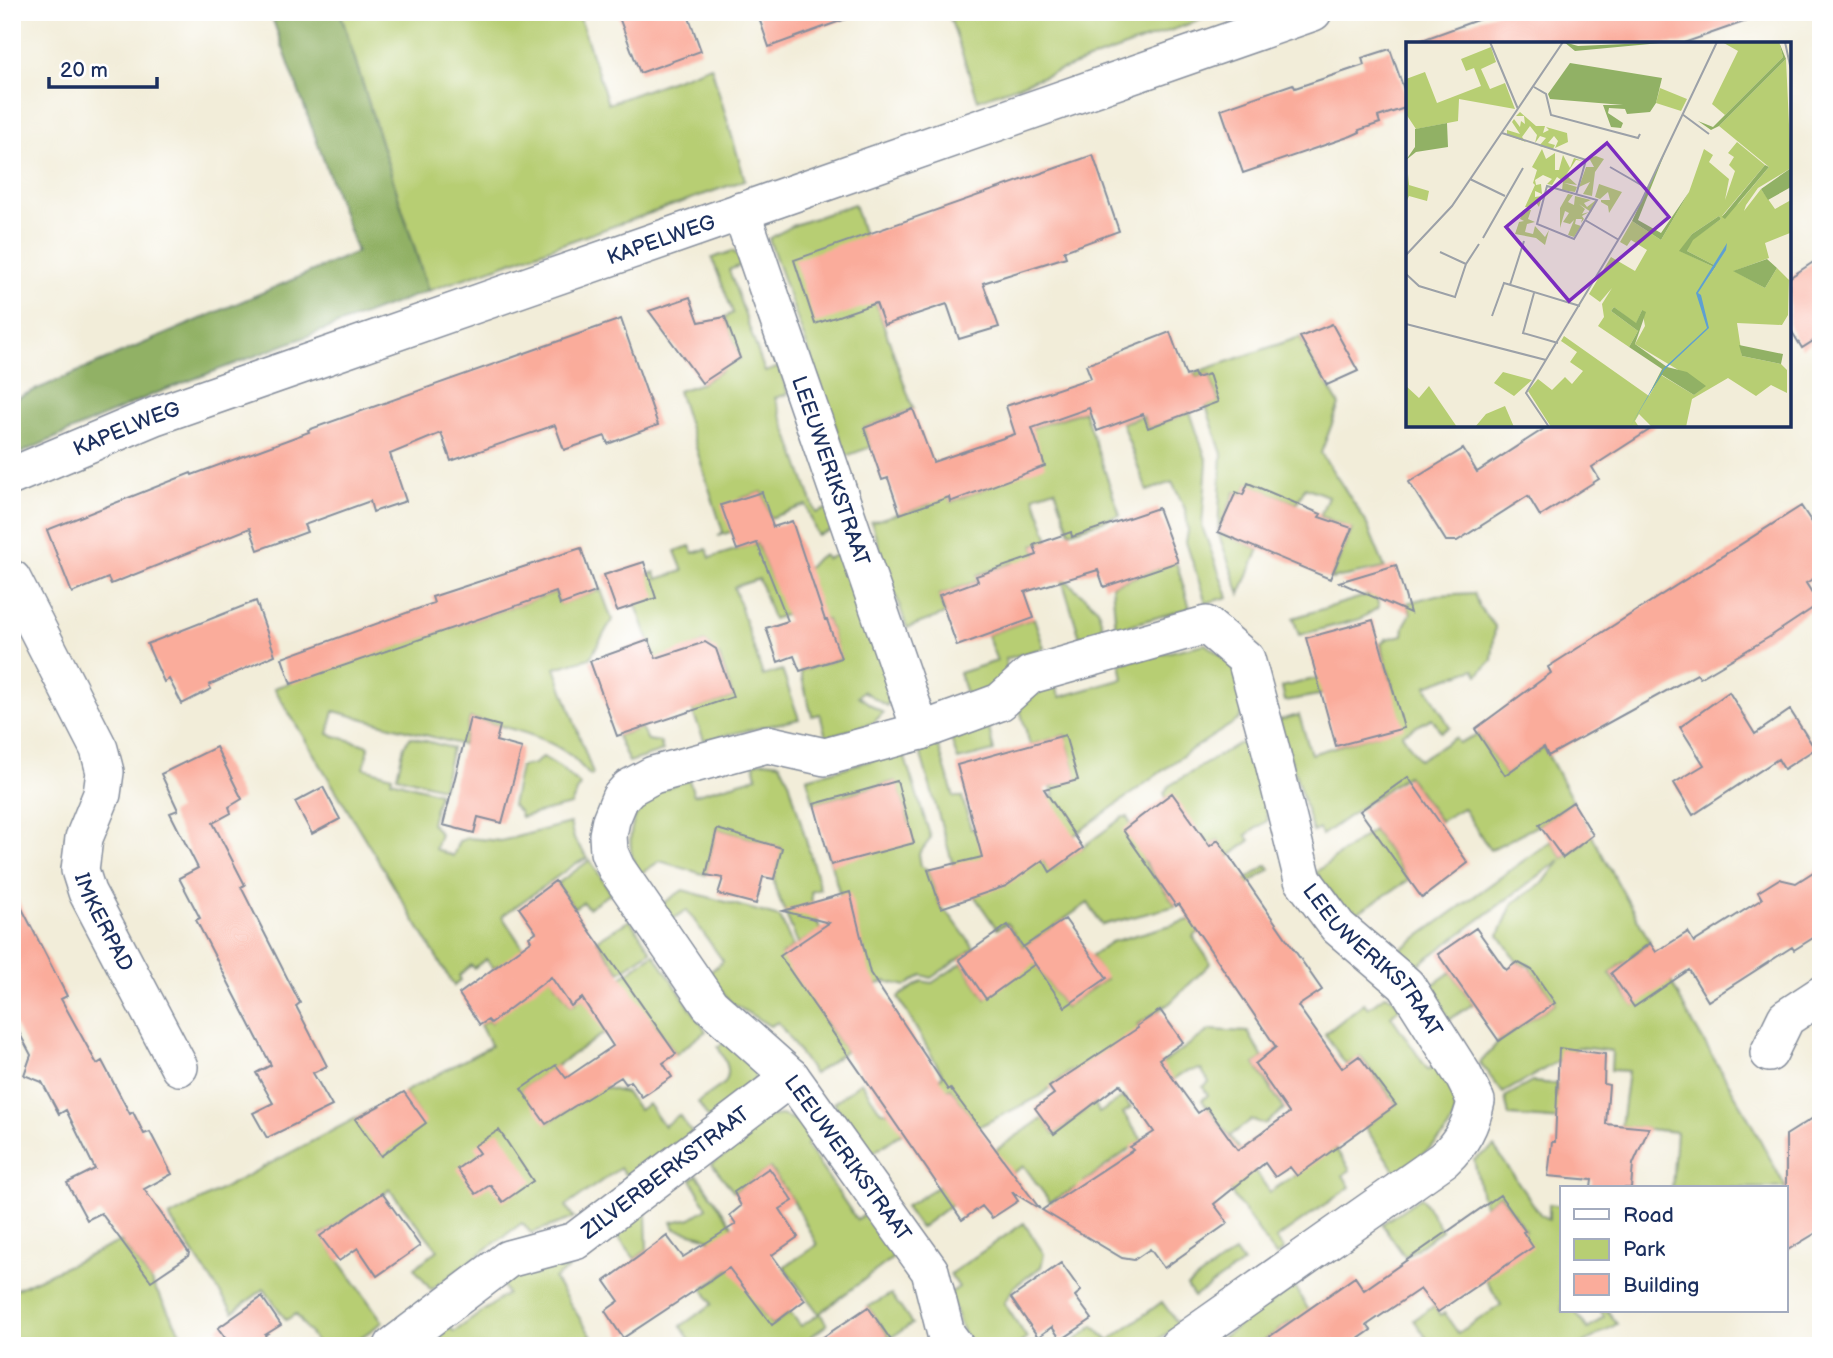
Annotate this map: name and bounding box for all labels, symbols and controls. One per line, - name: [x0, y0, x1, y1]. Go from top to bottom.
- inset map: [1406, 42, 1791, 427]
- scale bar: [49, 46, 158, 90]
- text: 20 m: [60, 58, 108, 83]
- street label: KAPELWEG: [604, 209, 719, 270]
- street label: LEEUWERIKSTRAAT: [786, 373, 875, 570]
- street label: KAPELWEG: [70, 396, 184, 462]
- street label: IMKERPAD: [69, 870, 138, 976]
- street label: LEEUWERIKSTRAAT: [1297, 879, 1448, 1042]
- street label: LEEUWERIKSTRAAT: [779, 1070, 916, 1246]
- street label: ZILVERBERKSTRAAT: [576, 1101, 755, 1245]
- legend: [1560, 1186, 1787, 1312]
- text: Road: [1623, 1203, 1674, 1228]
- text: Park: [1623, 1237, 1666, 1262]
- text: Building: [1623, 1273, 1699, 1298]

